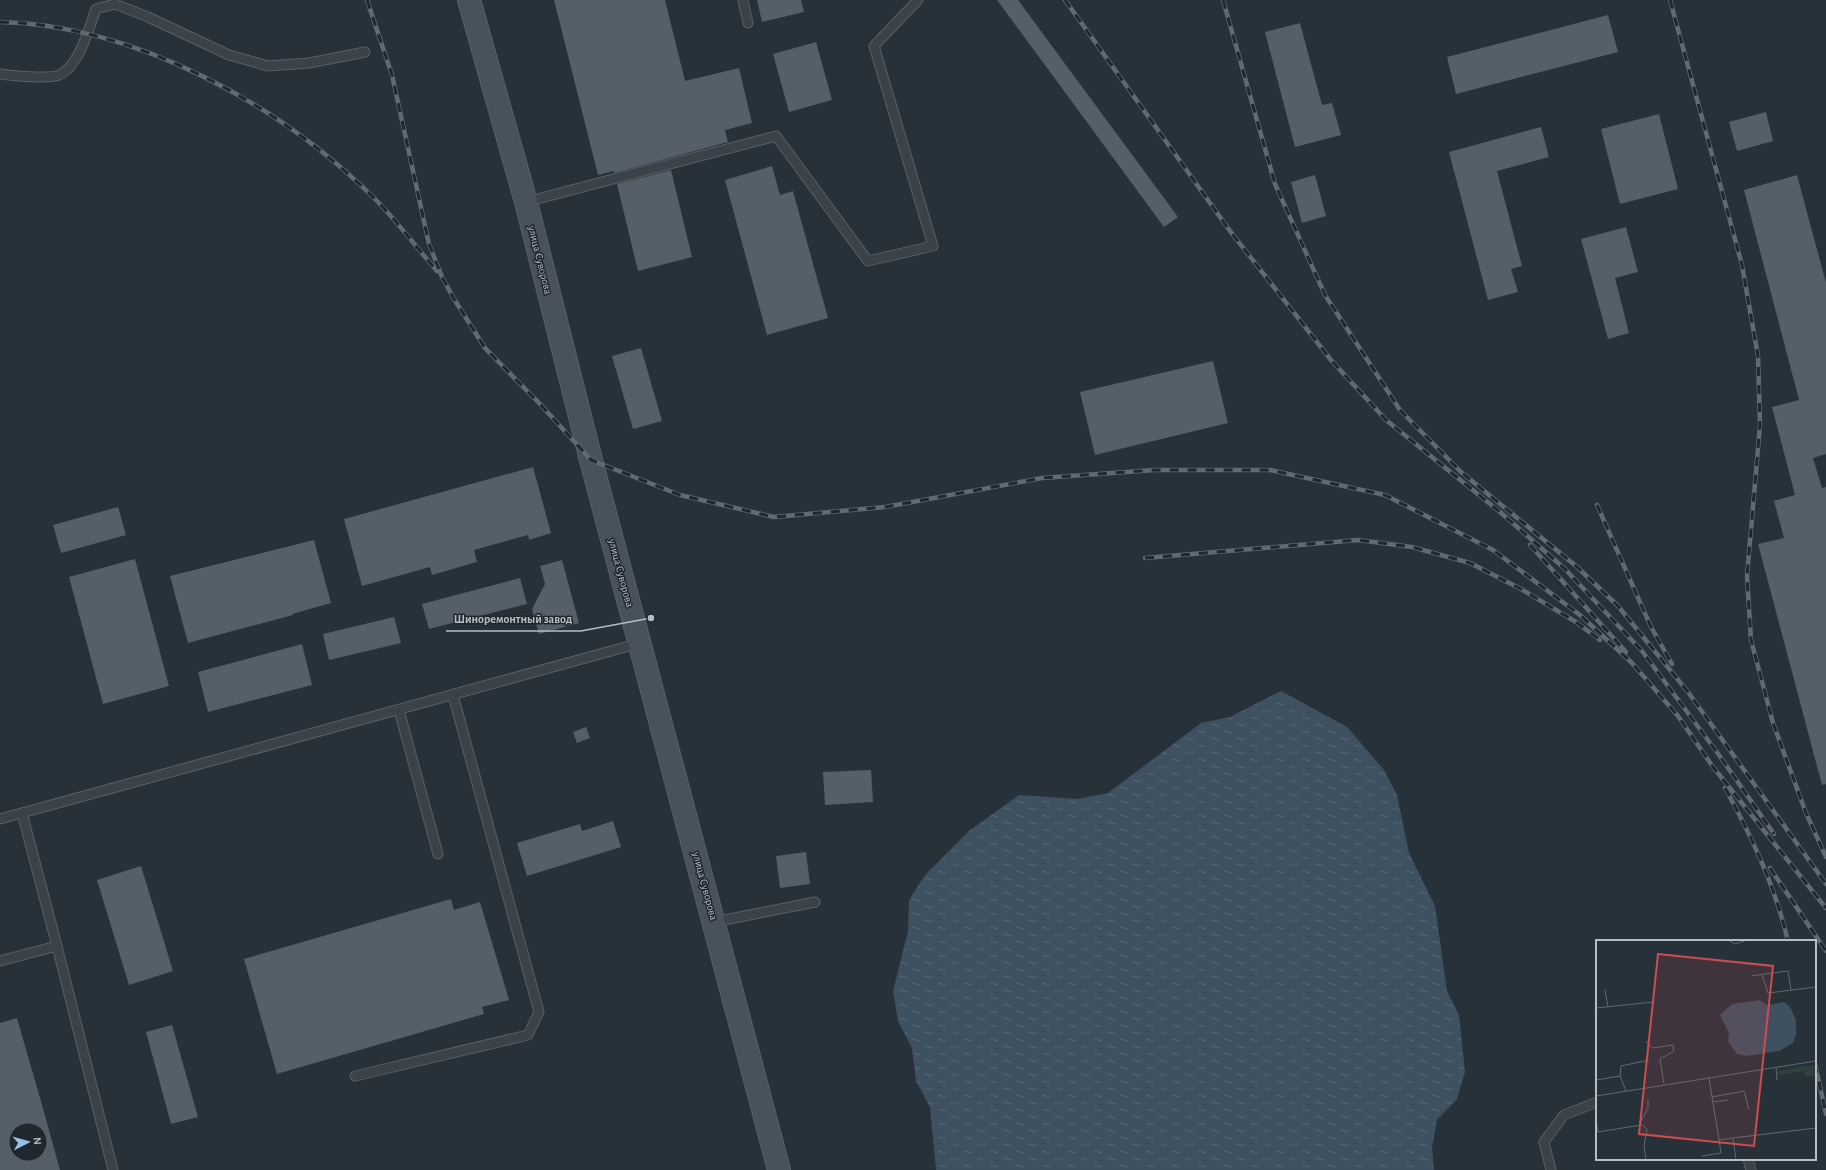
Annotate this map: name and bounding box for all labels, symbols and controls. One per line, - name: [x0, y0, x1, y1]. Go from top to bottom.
- street label: улица Суворова: [526, 224, 554, 295]
- street label: улица Суворова: [606, 537, 635, 608]
- callout: Шиноремонтный завод: [446, 607, 581, 631]
- text: Шиноремонтный завод: [454, 613, 573, 625]
- street label: улица Суворова: [690, 850, 719, 921]
- inset map: [1596, 940, 1816, 1160]
- north arrow: [8, 1122, 48, 1162]
- text: N: [32, 1137, 43, 1145]

